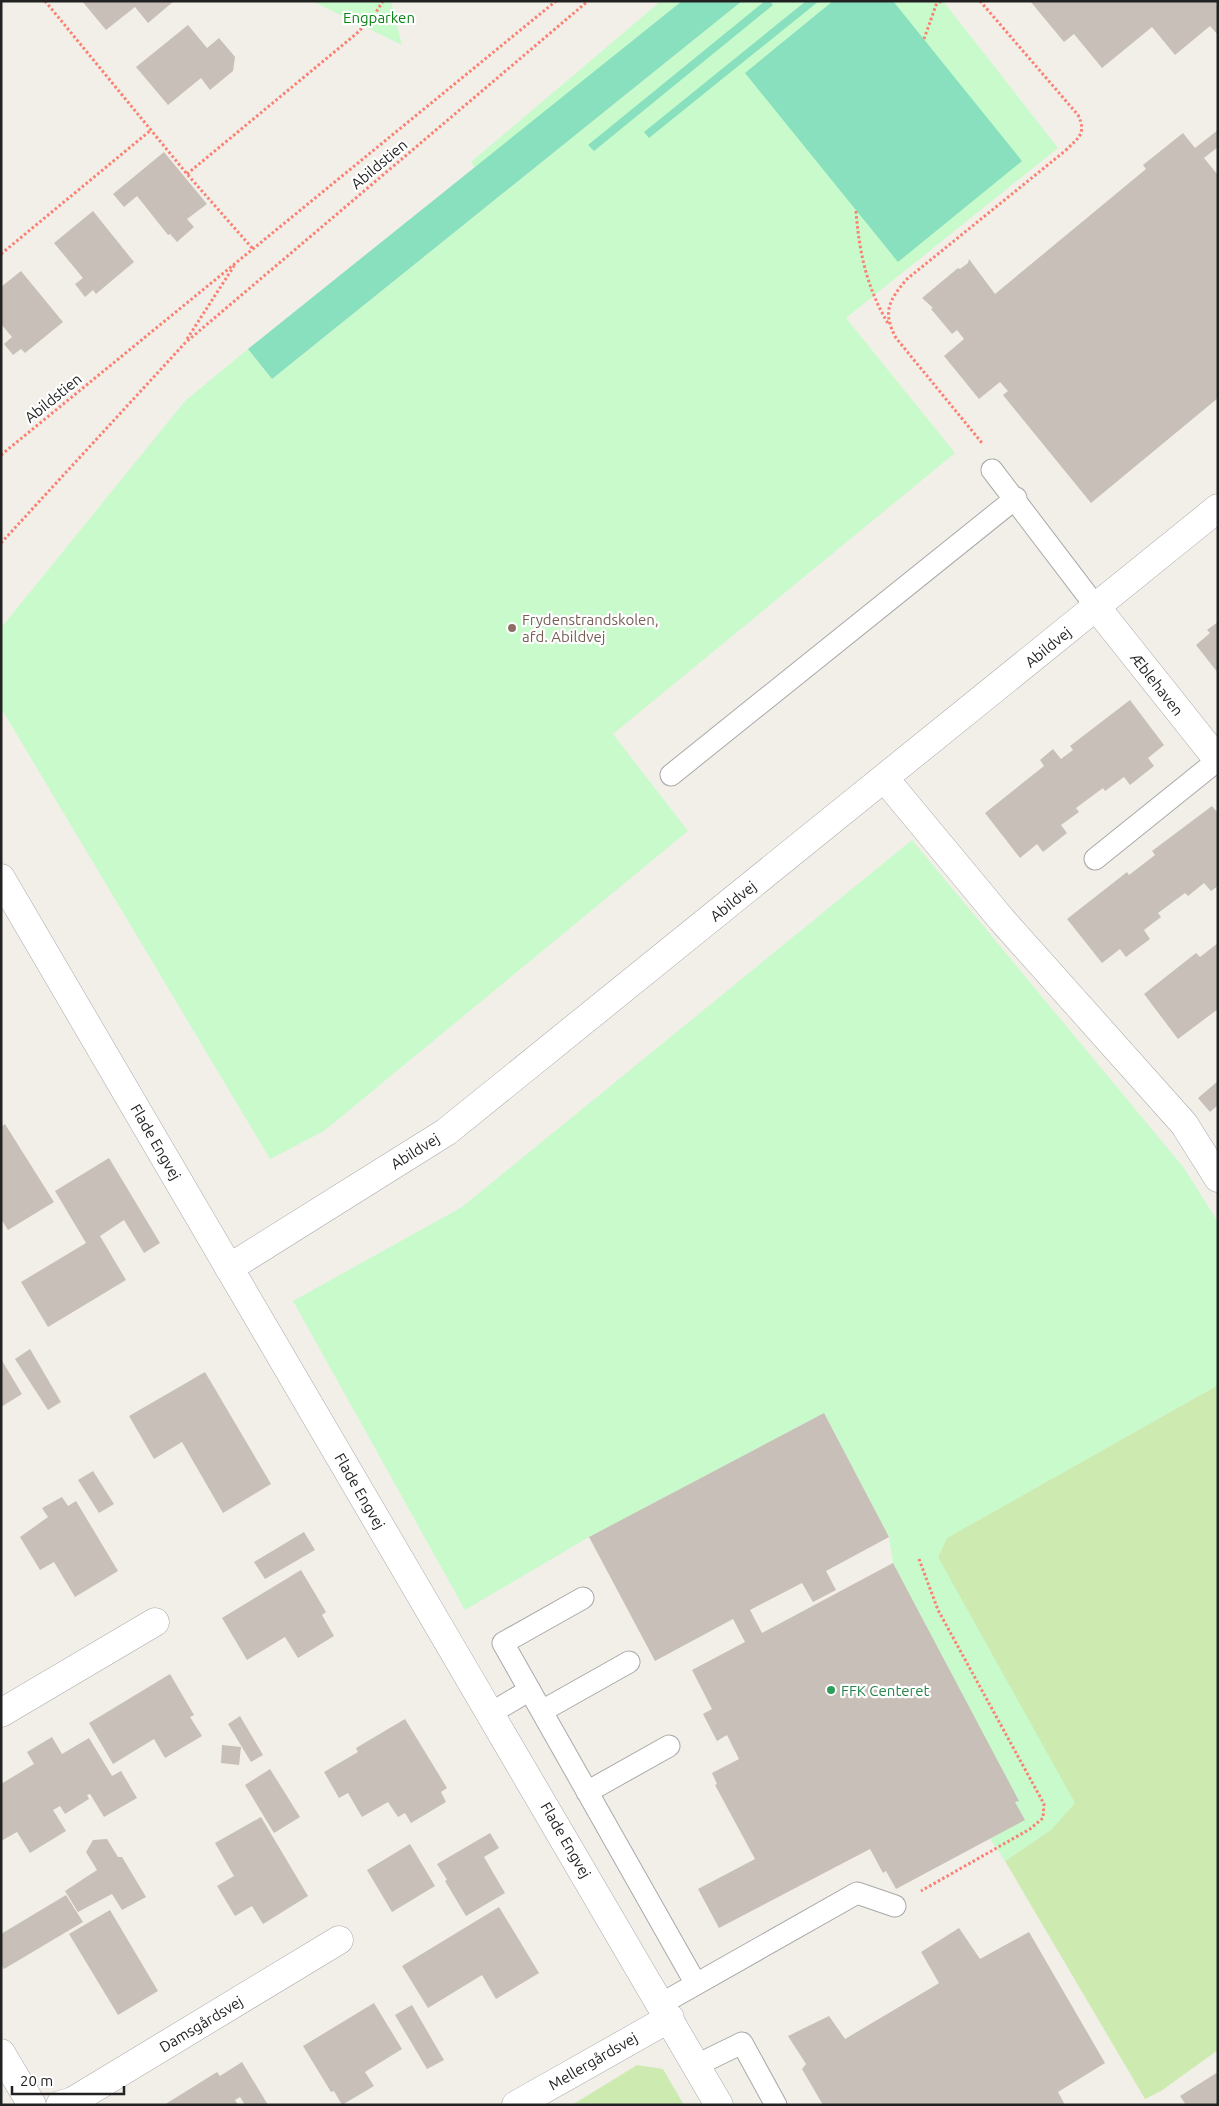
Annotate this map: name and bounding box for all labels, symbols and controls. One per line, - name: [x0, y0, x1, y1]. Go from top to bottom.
- park label: Engparken: [343, 9, 415, 26]
- street label: Abildstien: [348, 136, 410, 192]
- street label: Abildstien: [21, 370, 85, 426]
- place label: Frydenstrandskolen, afd. Abildvej: [522, 611, 659, 645]
- marker: Frydenstrandskolen, afd. Abildvej: [506, 622, 518, 634]
- street label: Abildvej: [1022, 623, 1074, 671]
- street label: Æblehaven: [1127, 649, 1187, 719]
- street label: Abildvej: [707, 877, 759, 925]
- street label: Flade Engvej: [127, 1101, 185, 1183]
- street label: Abildvej: [388, 1129, 442, 1173]
- street label: Flade Engvej: [331, 1450, 389, 1532]
- place label: FFK Centeret: [841, 1682, 929, 1699]
- marker: FFK Centeret: [825, 1684, 837, 1696]
- street label: Flade Engvej: [537, 1799, 595, 1881]
- street label: Damsgårdsvej: [156, 1992, 246, 2056]
- street label: Mellergårdsvej: [546, 2029, 640, 2093]
- scale bar: [12, 2064, 125, 2096]
- text: 20 m: [20, 2072, 53, 2089]

